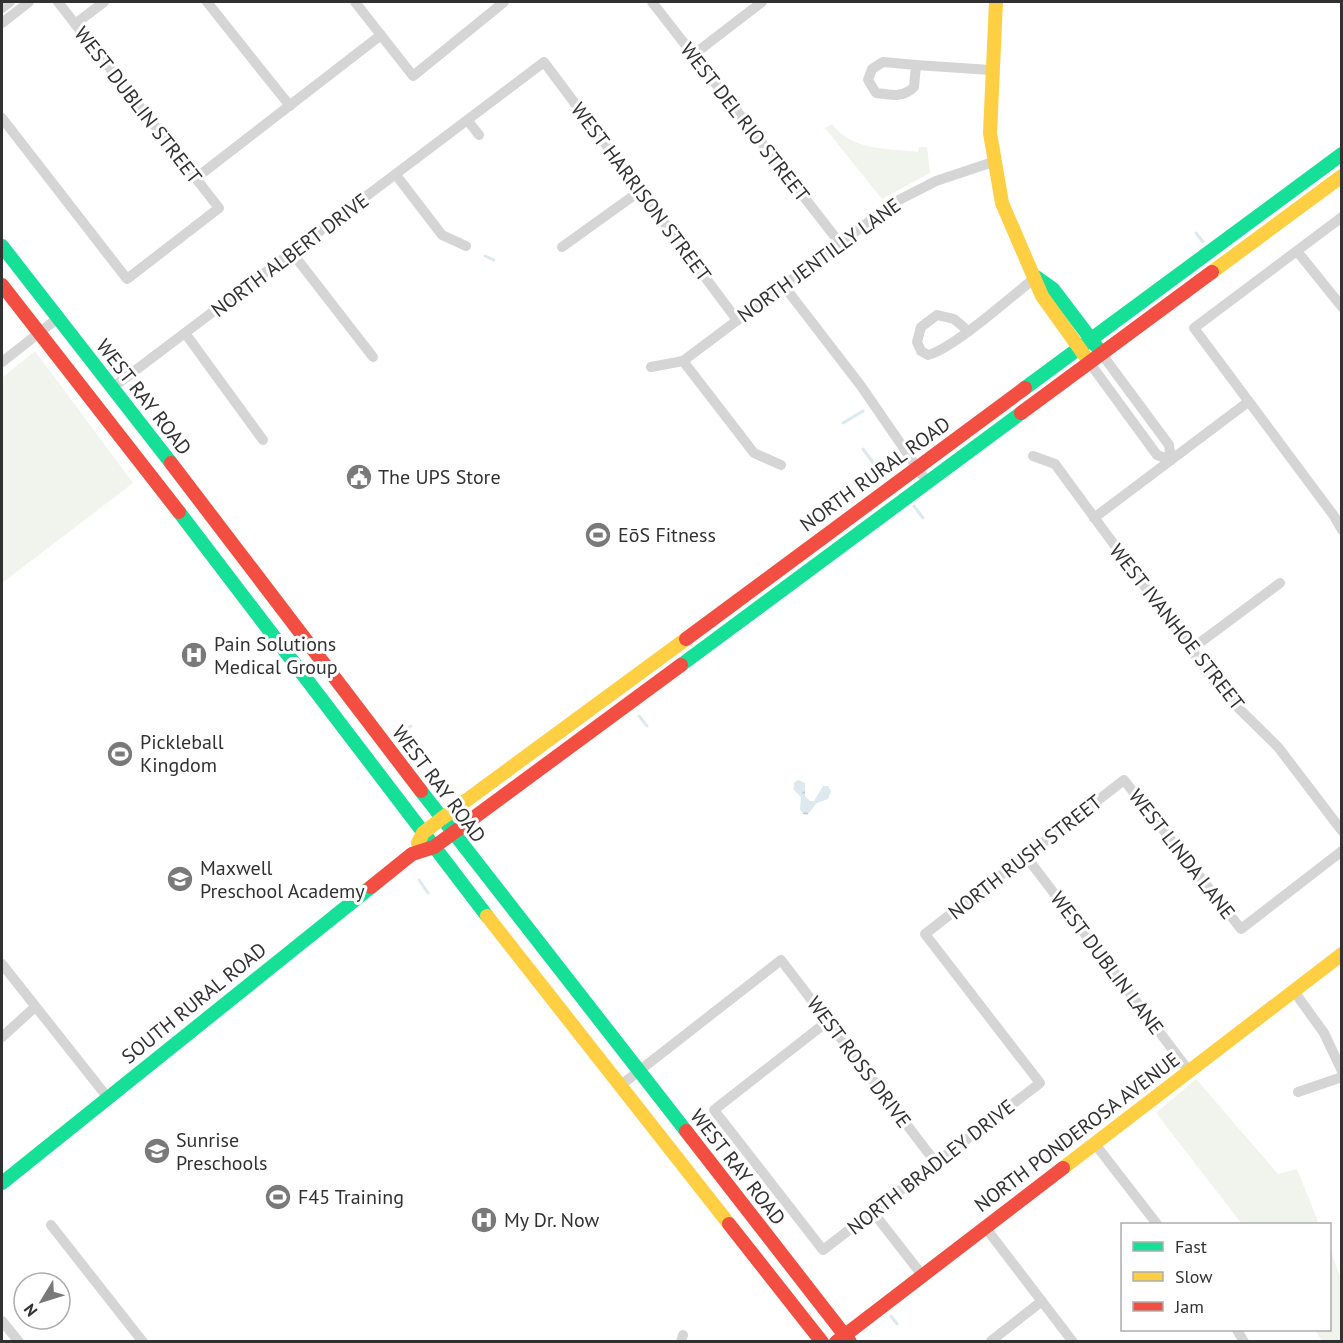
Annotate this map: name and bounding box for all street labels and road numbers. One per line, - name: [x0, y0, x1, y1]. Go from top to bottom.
- street label: WEST DUBLIN STREET: [69, 21, 207, 189]
- street label: WEST DEL RIO STREET: [675, 37, 815, 207]
- street label: WEST HARRISON STREET: [565, 97, 717, 287]
- street label: NORTH ALBERT DRIVE: [206, 187, 374, 323]
- street label: NORTH JENTILLY LANE: [732, 192, 906, 328]
- street label: WEST RAY ROAD: [91, 334, 197, 460]
- street label: NORTH RURAL ROAD: [795, 411, 955, 537]
- street label: WEST IVANHOE STREET: [1104, 538, 1250, 716]
- street label: WEST RAY ROAD: [386, 720, 492, 848]
- street label: WEST LINDA LANE: [1123, 784, 1241, 924]
- street label: NORTH RUSH STREET: [943, 789, 1107, 925]
- street label: WEST DUBLIN LANE: [1045, 886, 1169, 1040]
- street label: SOUTH RURAL ROAD: [116, 937, 272, 1069]
- street label: WEST ROSS DRIVE: [801, 991, 917, 1133]
- street label: NORTH PONDEROSA AVENUE: [969, 1046, 1185, 1218]
- street label: NORTH BRADLEY DRIVE: [842, 1094, 1020, 1240]
- street label: WEST RAY ROAD: [685, 1104, 791, 1230]

